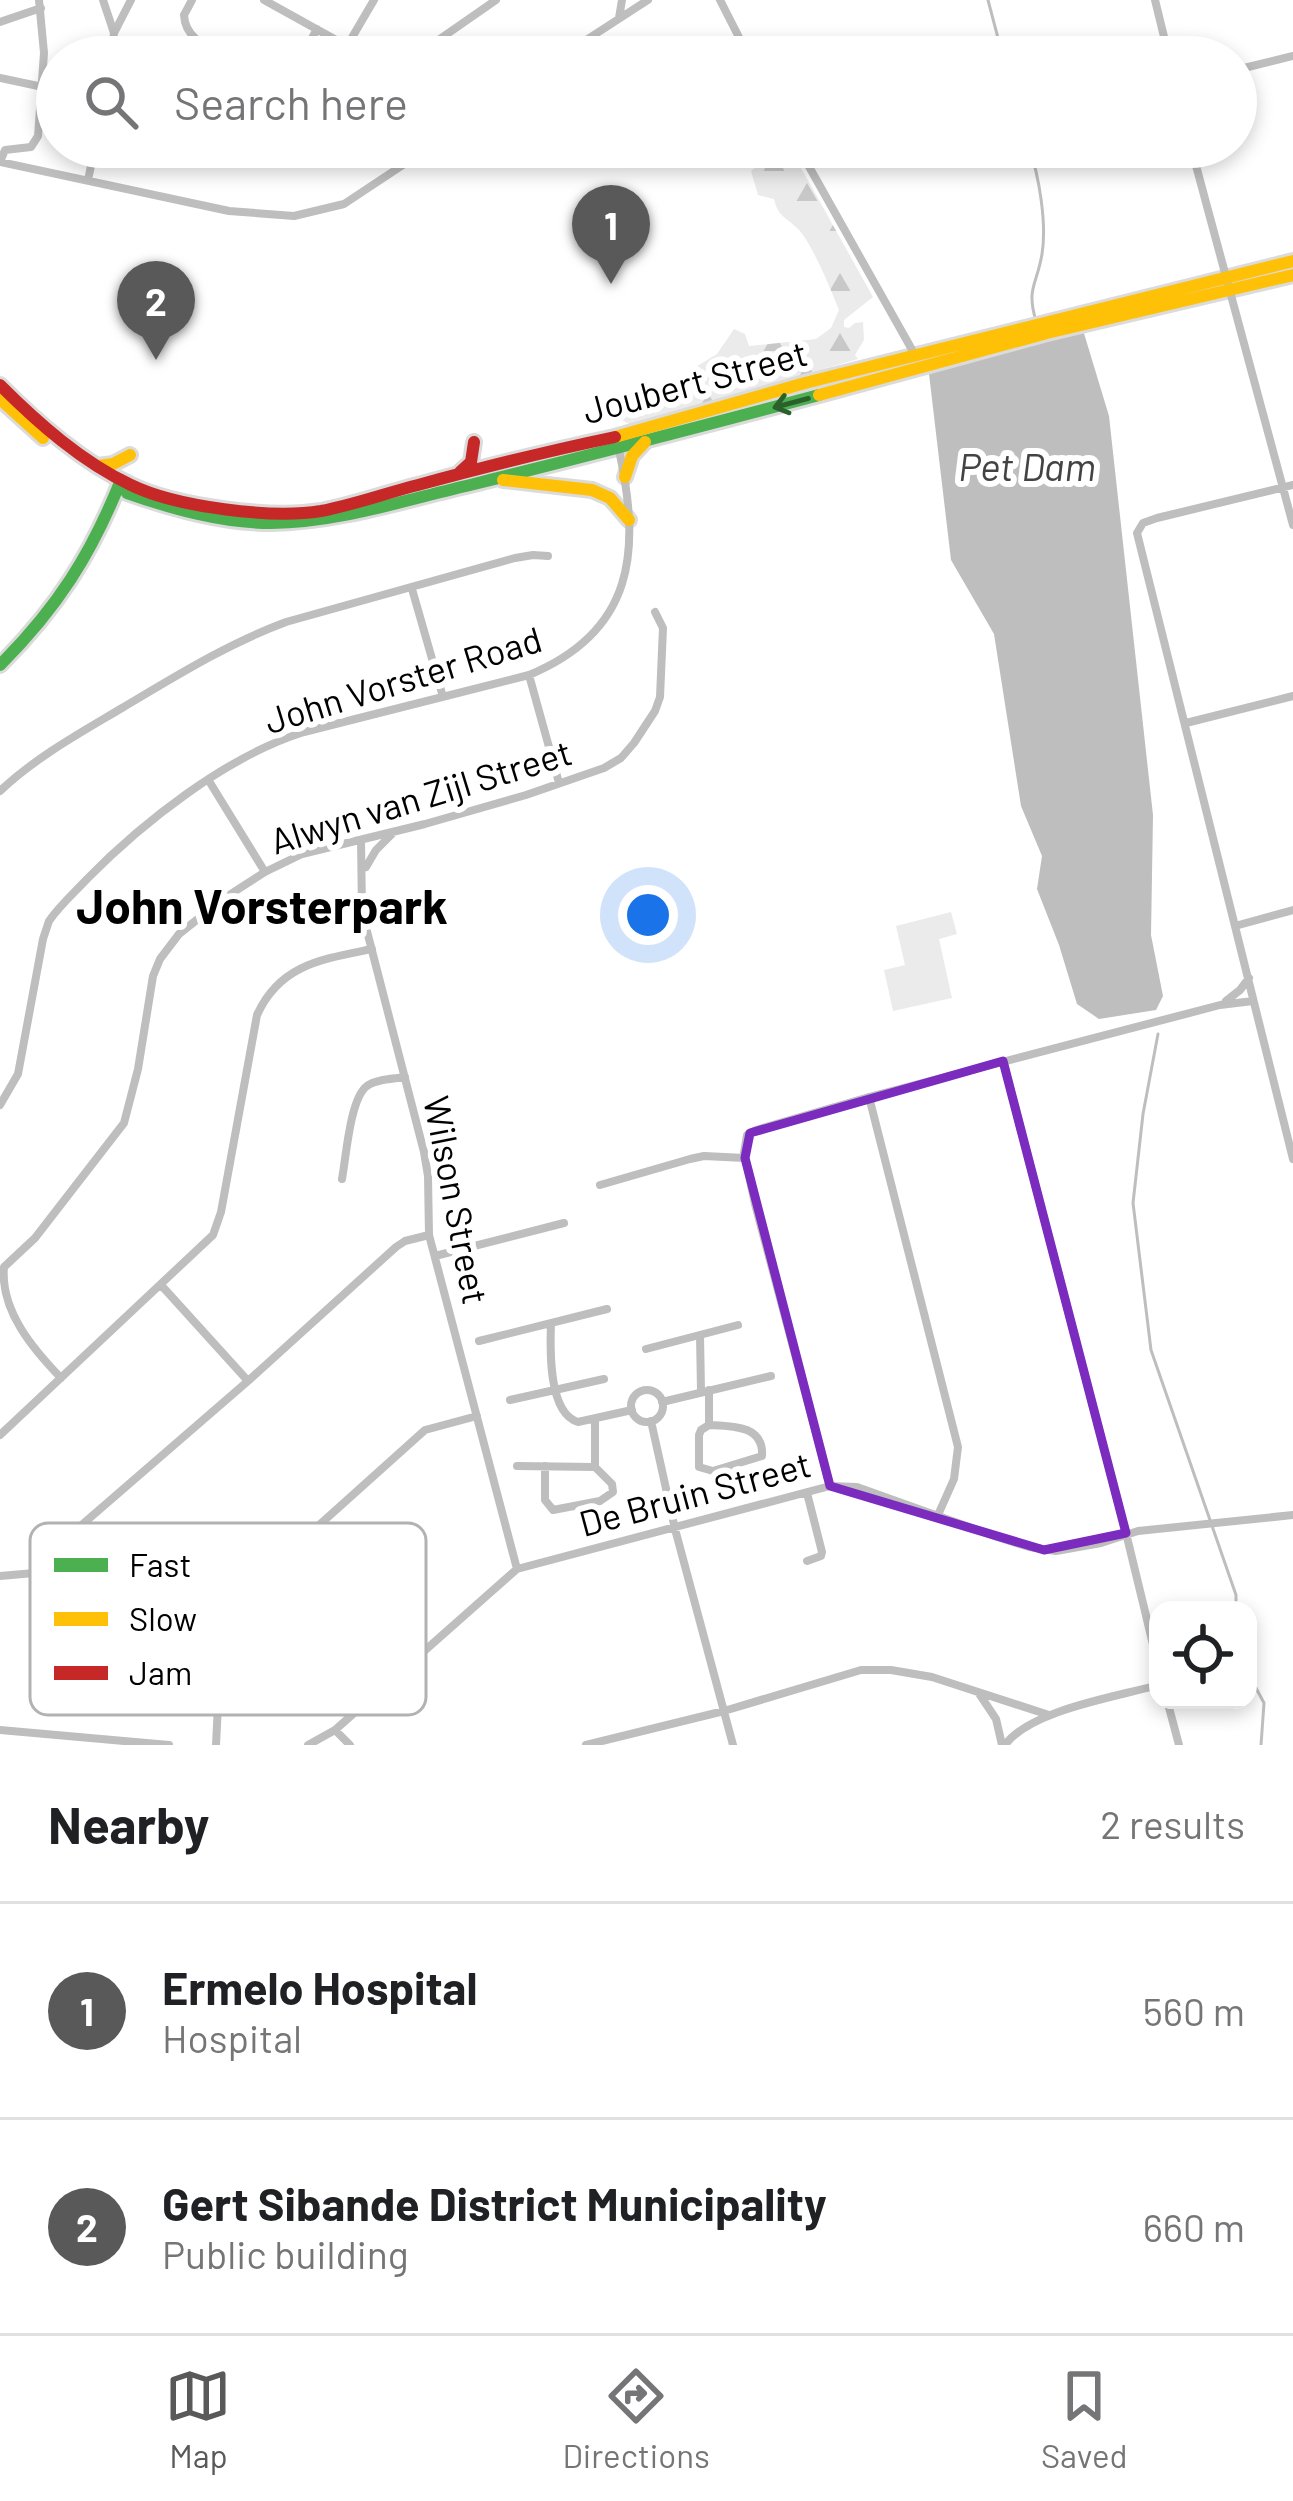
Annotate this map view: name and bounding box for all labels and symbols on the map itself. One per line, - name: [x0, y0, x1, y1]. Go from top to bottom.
- pin: 1: [572, 185, 650, 284]
- pin: 2: [117, 261, 195, 360]
- street label: Joubert Street: [578, 330, 811, 431]
- one-way arrow: [772, 394, 810, 416]
- water label: Pet Dam: [958, 442, 1096, 489]
- street label: John Vorster Road: [259, 616, 546, 741]
- street label: Alwyn van Zijl Street: [265, 729, 576, 862]
- district label: John Vorsterpark: [76, 876, 448, 934]
- your location: [618, 885, 678, 945]
- street label: Wilson Street: [416, 1092, 499, 1307]
- street label: De Bruin Street: [574, 1441, 815, 1544]
- legend: [30, 1523, 426, 1715]
- text: Fast: [129, 1544, 191, 1584]
- text: Slow: [129, 1598, 197, 1638]
- text: Jam: [129, 1652, 192, 1692]

